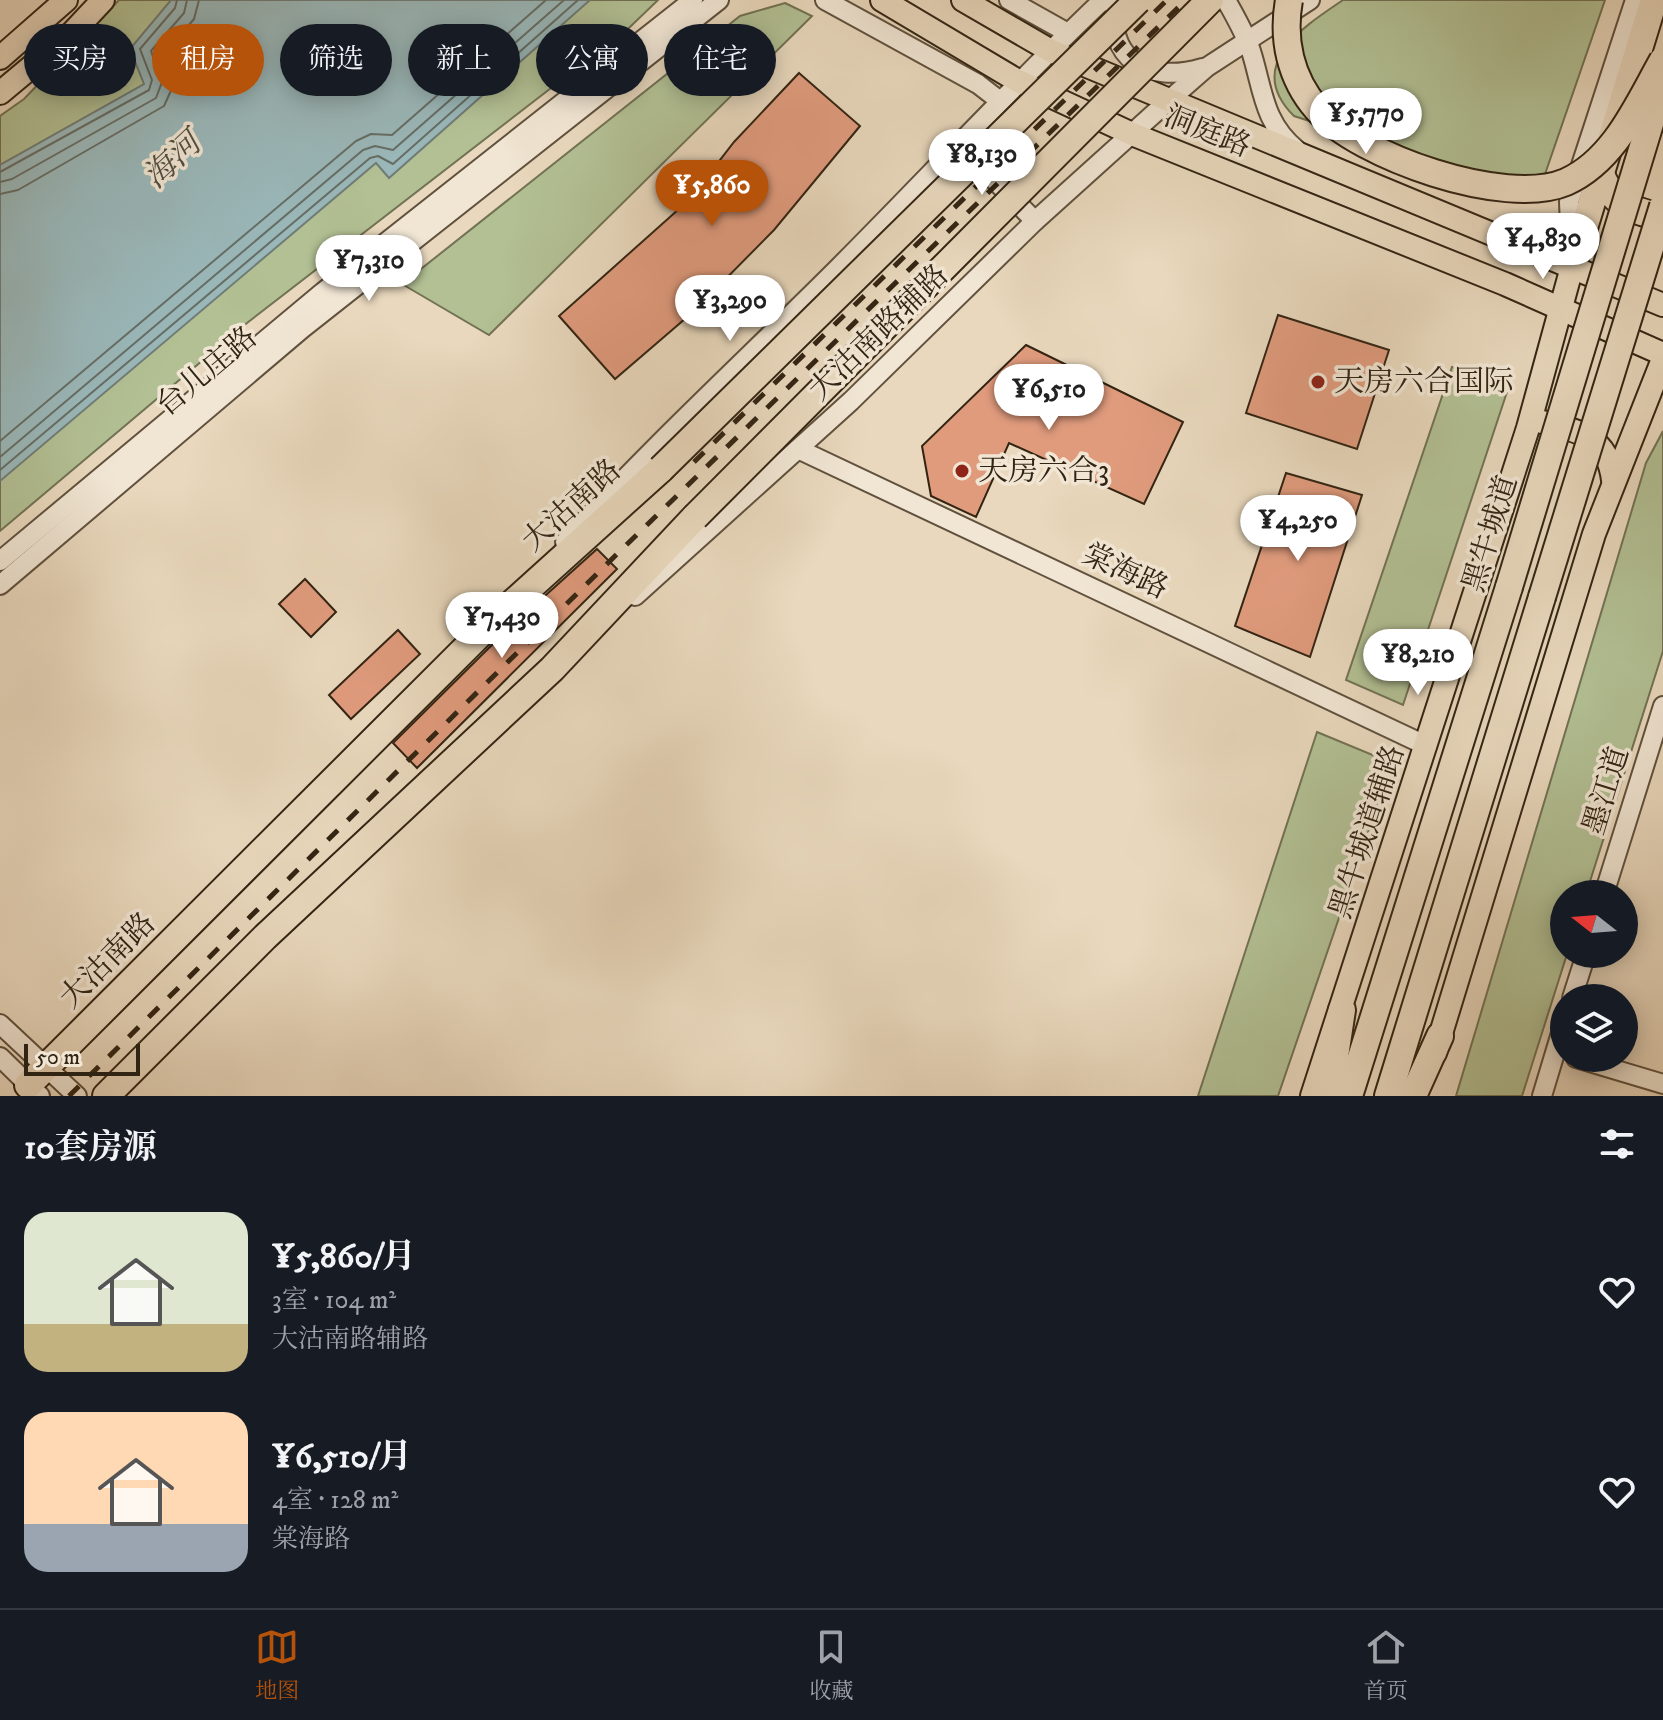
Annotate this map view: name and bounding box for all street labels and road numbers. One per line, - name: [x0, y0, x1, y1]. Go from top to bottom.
- street label: 洞庭路: [1158, 98, 1256, 166]
- street label: 大沽南路辅路: [801, 257, 957, 409]
- street label: 台儿庄路: [149, 319, 265, 425]
- street label: 大沽南路: [515, 452, 629, 560]
- street label: 黑牛城道: [1456, 471, 1526, 597]
- street label: 棠海路: [1076, 536, 1174, 608]
- street label: 黑牛城道辅路: [1323, 741, 1413, 923]
- street label: 墨江道: [1576, 743, 1638, 839]
- street label: 大沽南路: [52, 905, 164, 1017]

